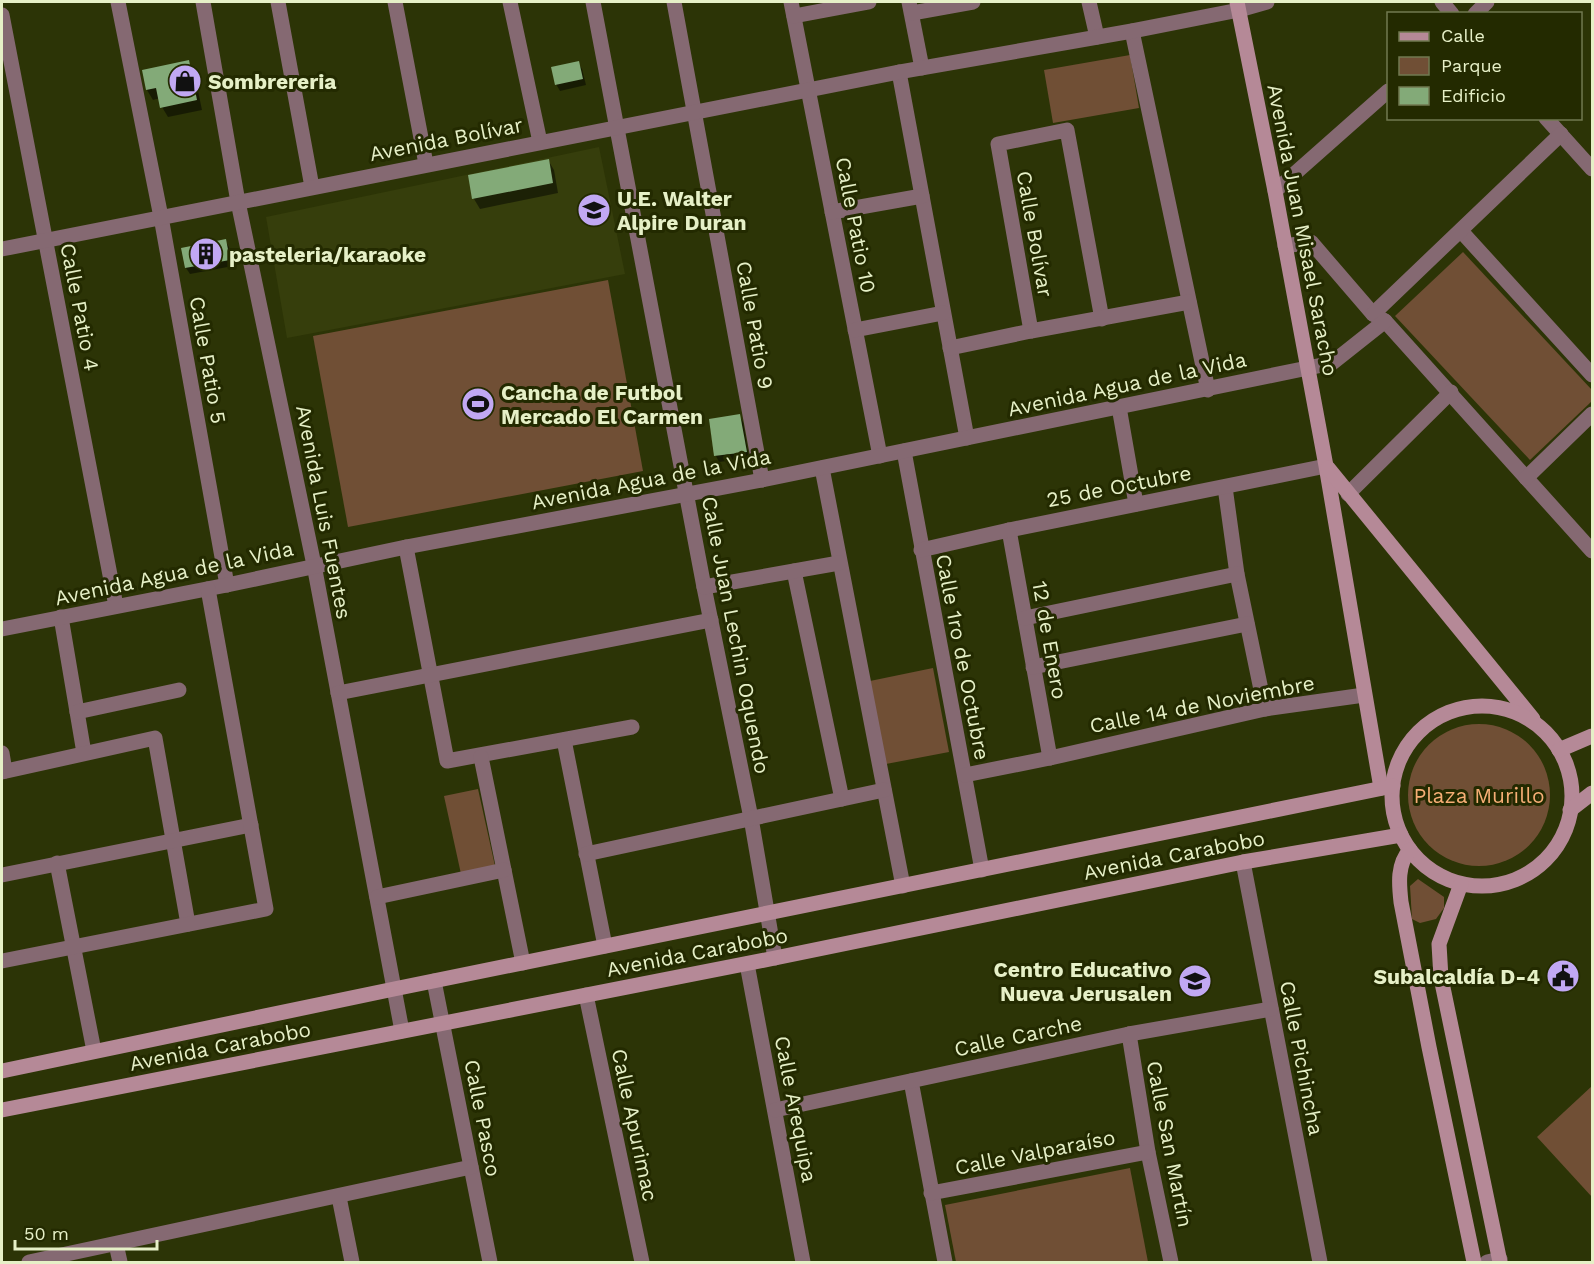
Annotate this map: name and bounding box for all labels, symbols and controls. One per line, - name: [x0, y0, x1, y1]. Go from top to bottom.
- legend: [1387, 12, 1582, 120]
- text: Calle: [1441, 25, 1485, 46]
- text: Parque: [1441, 55, 1502, 76]
- shop icon: Sombrereria: [167, 63, 203, 99]
- place label: Sombrereria: [208, 69, 337, 94]
- street label: Avenida Juan Misael Saracho: [1262, 82, 1344, 378]
- text: Edificio: [1441, 85, 1506, 106]
- street label: Avenida Bolívar: [367, 112, 525, 166]
- street label: Calle Patio 10: [831, 155, 881, 295]
- street label: Calle Bolívar: [1012, 169, 1058, 300]
- place label: U.E. Walter Alpire Duran: [617, 186, 747, 235]
- school or university icon: U.E. Walter Alpire Duran: [576, 192, 612, 228]
- building icon: pasteleria/karaoke: [188, 236, 224, 272]
- street label: Calle Patio 4: [55, 241, 105, 373]
- place label: pasteleria/karaoke: [229, 242, 426, 267]
- street label: Calle Patio 9: [731, 259, 779, 391]
- street label: Calle Patio 5: [184, 294, 232, 426]
- street label: Avenida Agua de la Vida: [1005, 346, 1249, 422]
- place label: Cancha de Futbol Mercado El Carmen: [501, 380, 703, 429]
- sports icon: Cancha de Futbol Mercado El Carmen: [460, 386, 496, 422]
- street label: Avenida Luis Fuentes: [291, 403, 357, 621]
- street label: Avenida Agua de la Vida: [529, 444, 773, 514]
- street label: 25 de Octubre: [1045, 460, 1193, 512]
- street label: Calle Juan Lechin Oquendo: [697, 494, 775, 776]
- street label: Avenida Agua de la Vida: [52, 535, 296, 611]
- street label: Calle 1ro de Octubre: [931, 552, 995, 762]
- street label: 12 de Enero: [1027, 579, 1073, 701]
- street label: Calle 14 de Noviembre: [1087, 670, 1317, 738]
- park label: Plaza Murillo: [1413, 783, 1545, 808]
- street label: Avenida Carabobo: [1081, 825, 1267, 885]
- street label: Avenida Carabobo: [604, 922, 790, 982]
- place label: Centro Educativo Nueva Jerusalen: [994, 957, 1172, 1006]
- public building icon: Subalcaldía D-4: [1545, 958, 1581, 994]
- school or university icon: Centro Educativo Nueva Jerusalen: [1177, 963, 1213, 999]
- place label: Subalcaldía D-4: [1373, 964, 1540, 989]
- street label: Calle Pichincha: [1275, 979, 1329, 1137]
- street label: Calle Carche: [952, 1010, 1084, 1062]
- street label: Avenida Carabobo: [127, 1016, 313, 1076]
- street label: Calle Arequipa: [770, 1034, 822, 1184]
- street label: Calle Apurimac: [607, 1046, 663, 1204]
- street label: Calle Pasco: [459, 1057, 507, 1179]
- street label: Calle San Martín: [1142, 1059, 1198, 1229]
- street label: Calle Valparaíso: [953, 1124, 1117, 1180]
- scale bar: [15, 1213, 158, 1251]
- text: 50 m: [24, 1223, 69, 1244]

